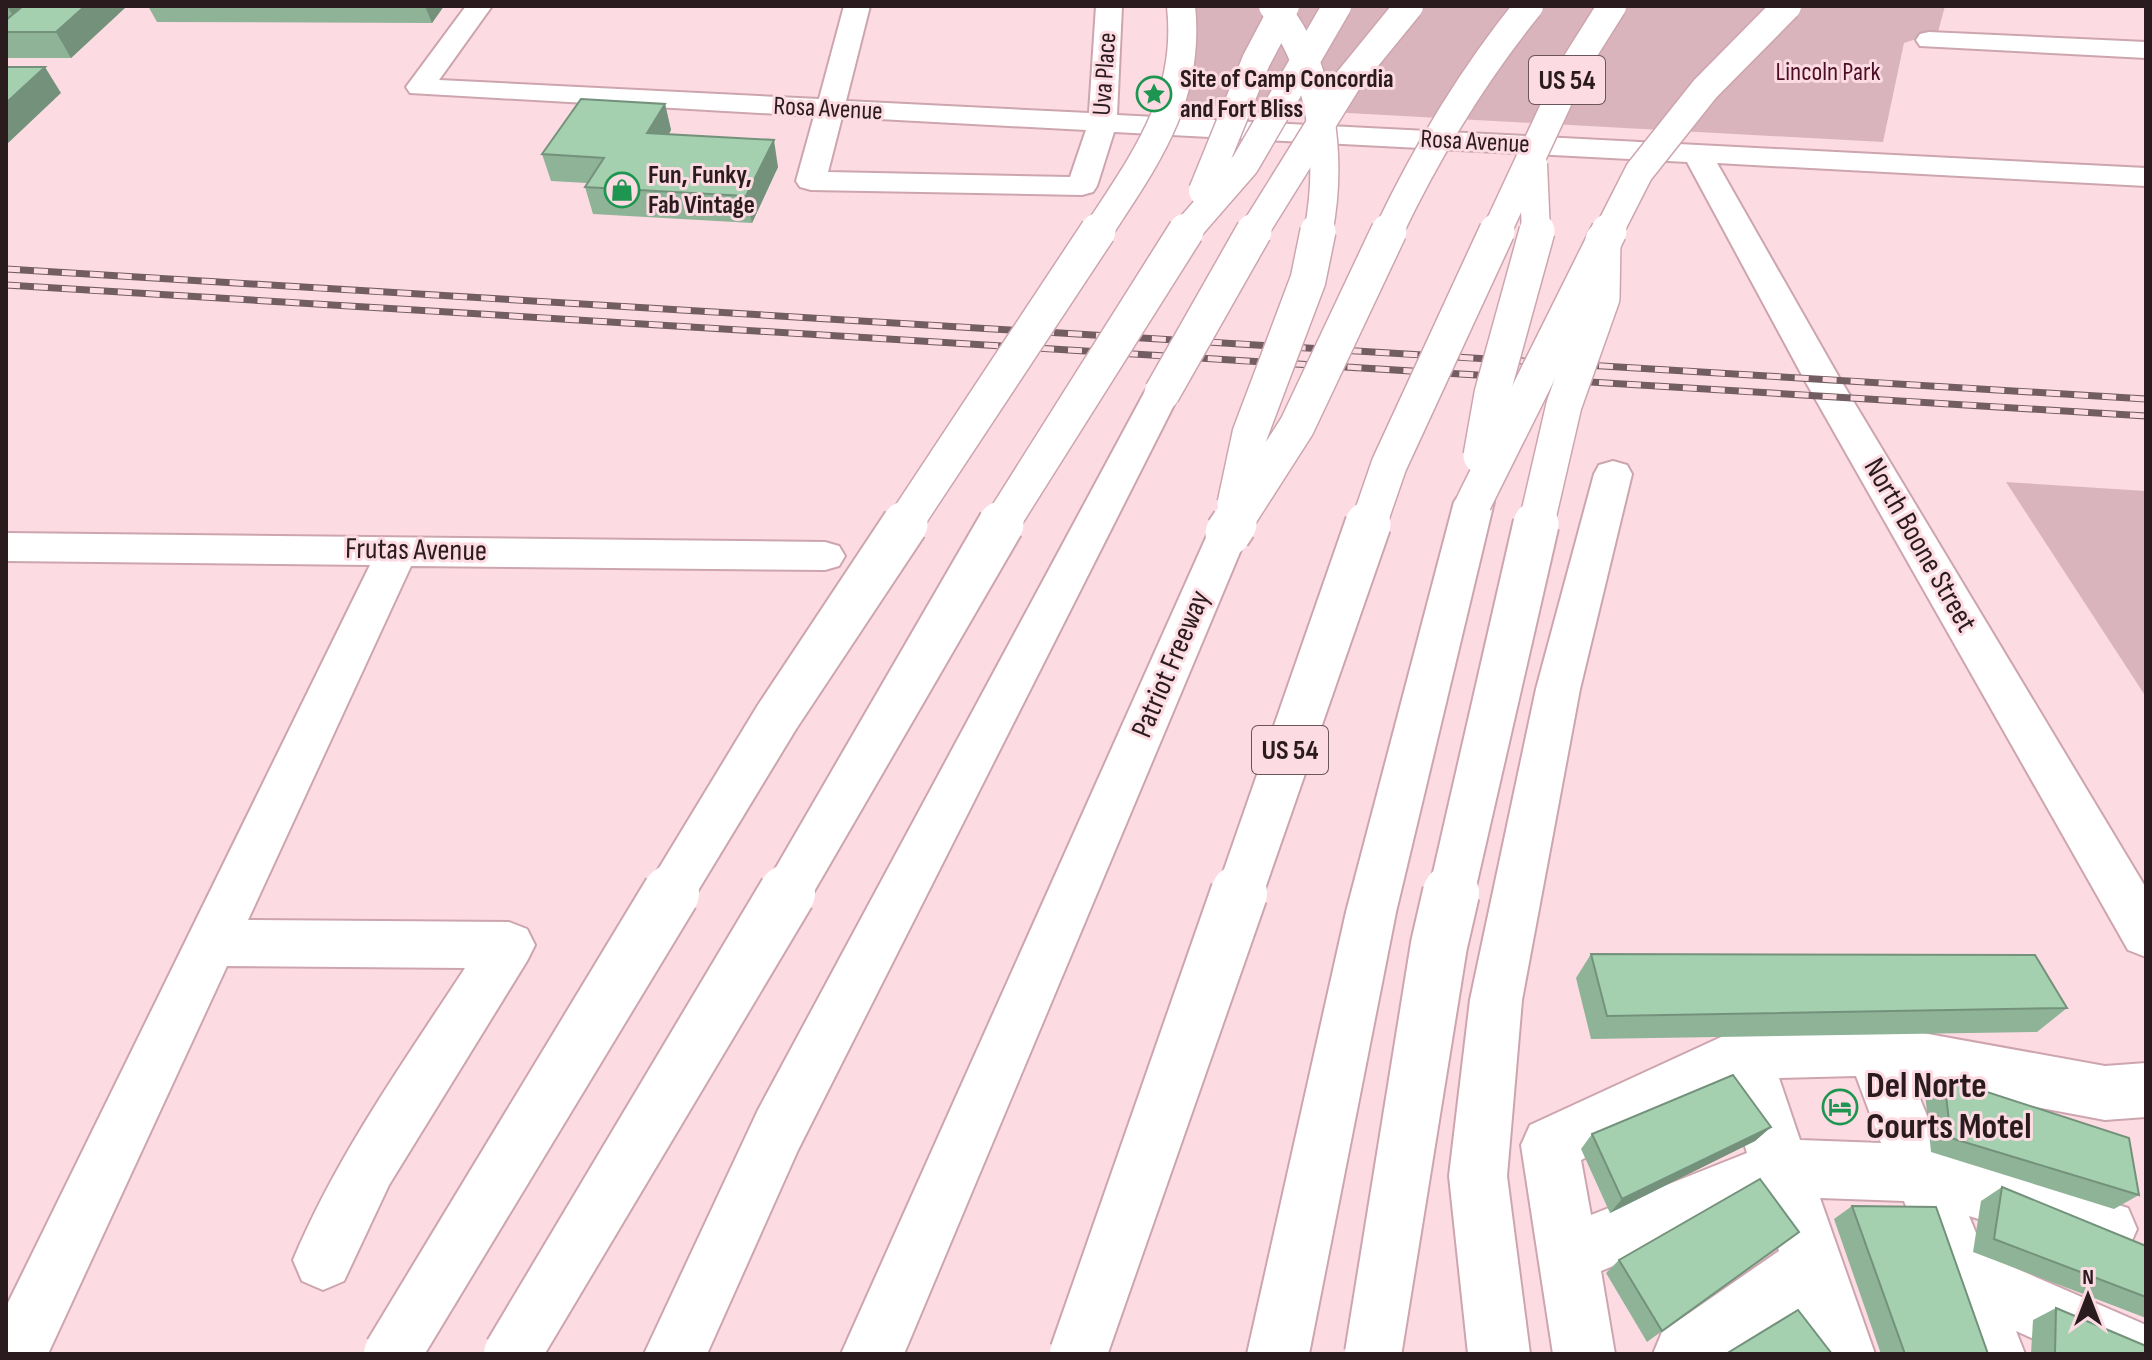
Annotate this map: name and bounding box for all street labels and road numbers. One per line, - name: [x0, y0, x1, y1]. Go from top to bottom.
- street label: Uva Place: [1087, 31, 1123, 117]
- road number: US 54: [1529, 56, 1605, 104]
- street label: Rosa Avenue: [773, 91, 883, 127]
- street label: Rosa Avenue: [1420, 124, 1530, 160]
- street label: North Boone Street: [1856, 452, 1984, 638]
- street label: Frutas Avenue: [345, 531, 487, 569]
- street label: Patriot Freeway: [1124, 585, 1218, 743]
- road number: US 54: [1252, 726, 1328, 774]

